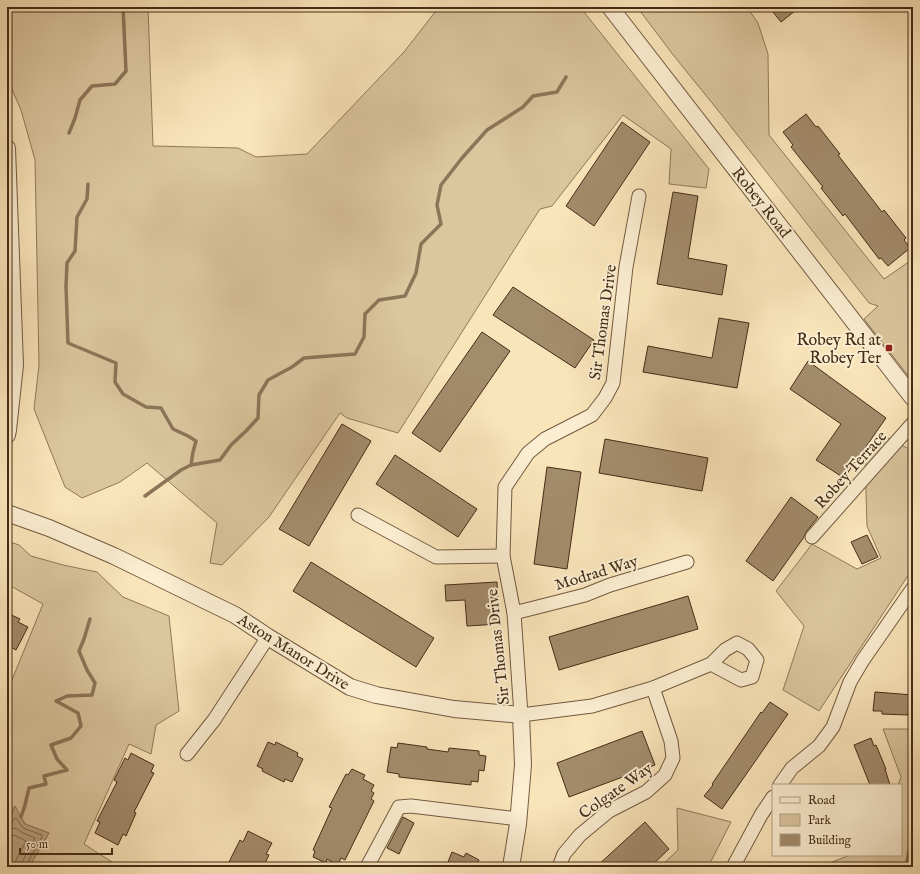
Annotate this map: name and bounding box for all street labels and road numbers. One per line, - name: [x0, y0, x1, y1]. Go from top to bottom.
- street label: Robey Road: [727, 164, 794, 243]
- street label: Sir Thomas Drive: [586, 263, 622, 381]
- street label: Robey Terrace: [811, 427, 892, 514]
- street label: Modrad Way: [553, 552, 641, 596]
- street label: Sir Thomas Drive: [483, 588, 515, 706]
- street label: Aston Manor Drive: [232, 610, 353, 695]
- street label: Colgate Way: [576, 759, 657, 824]

